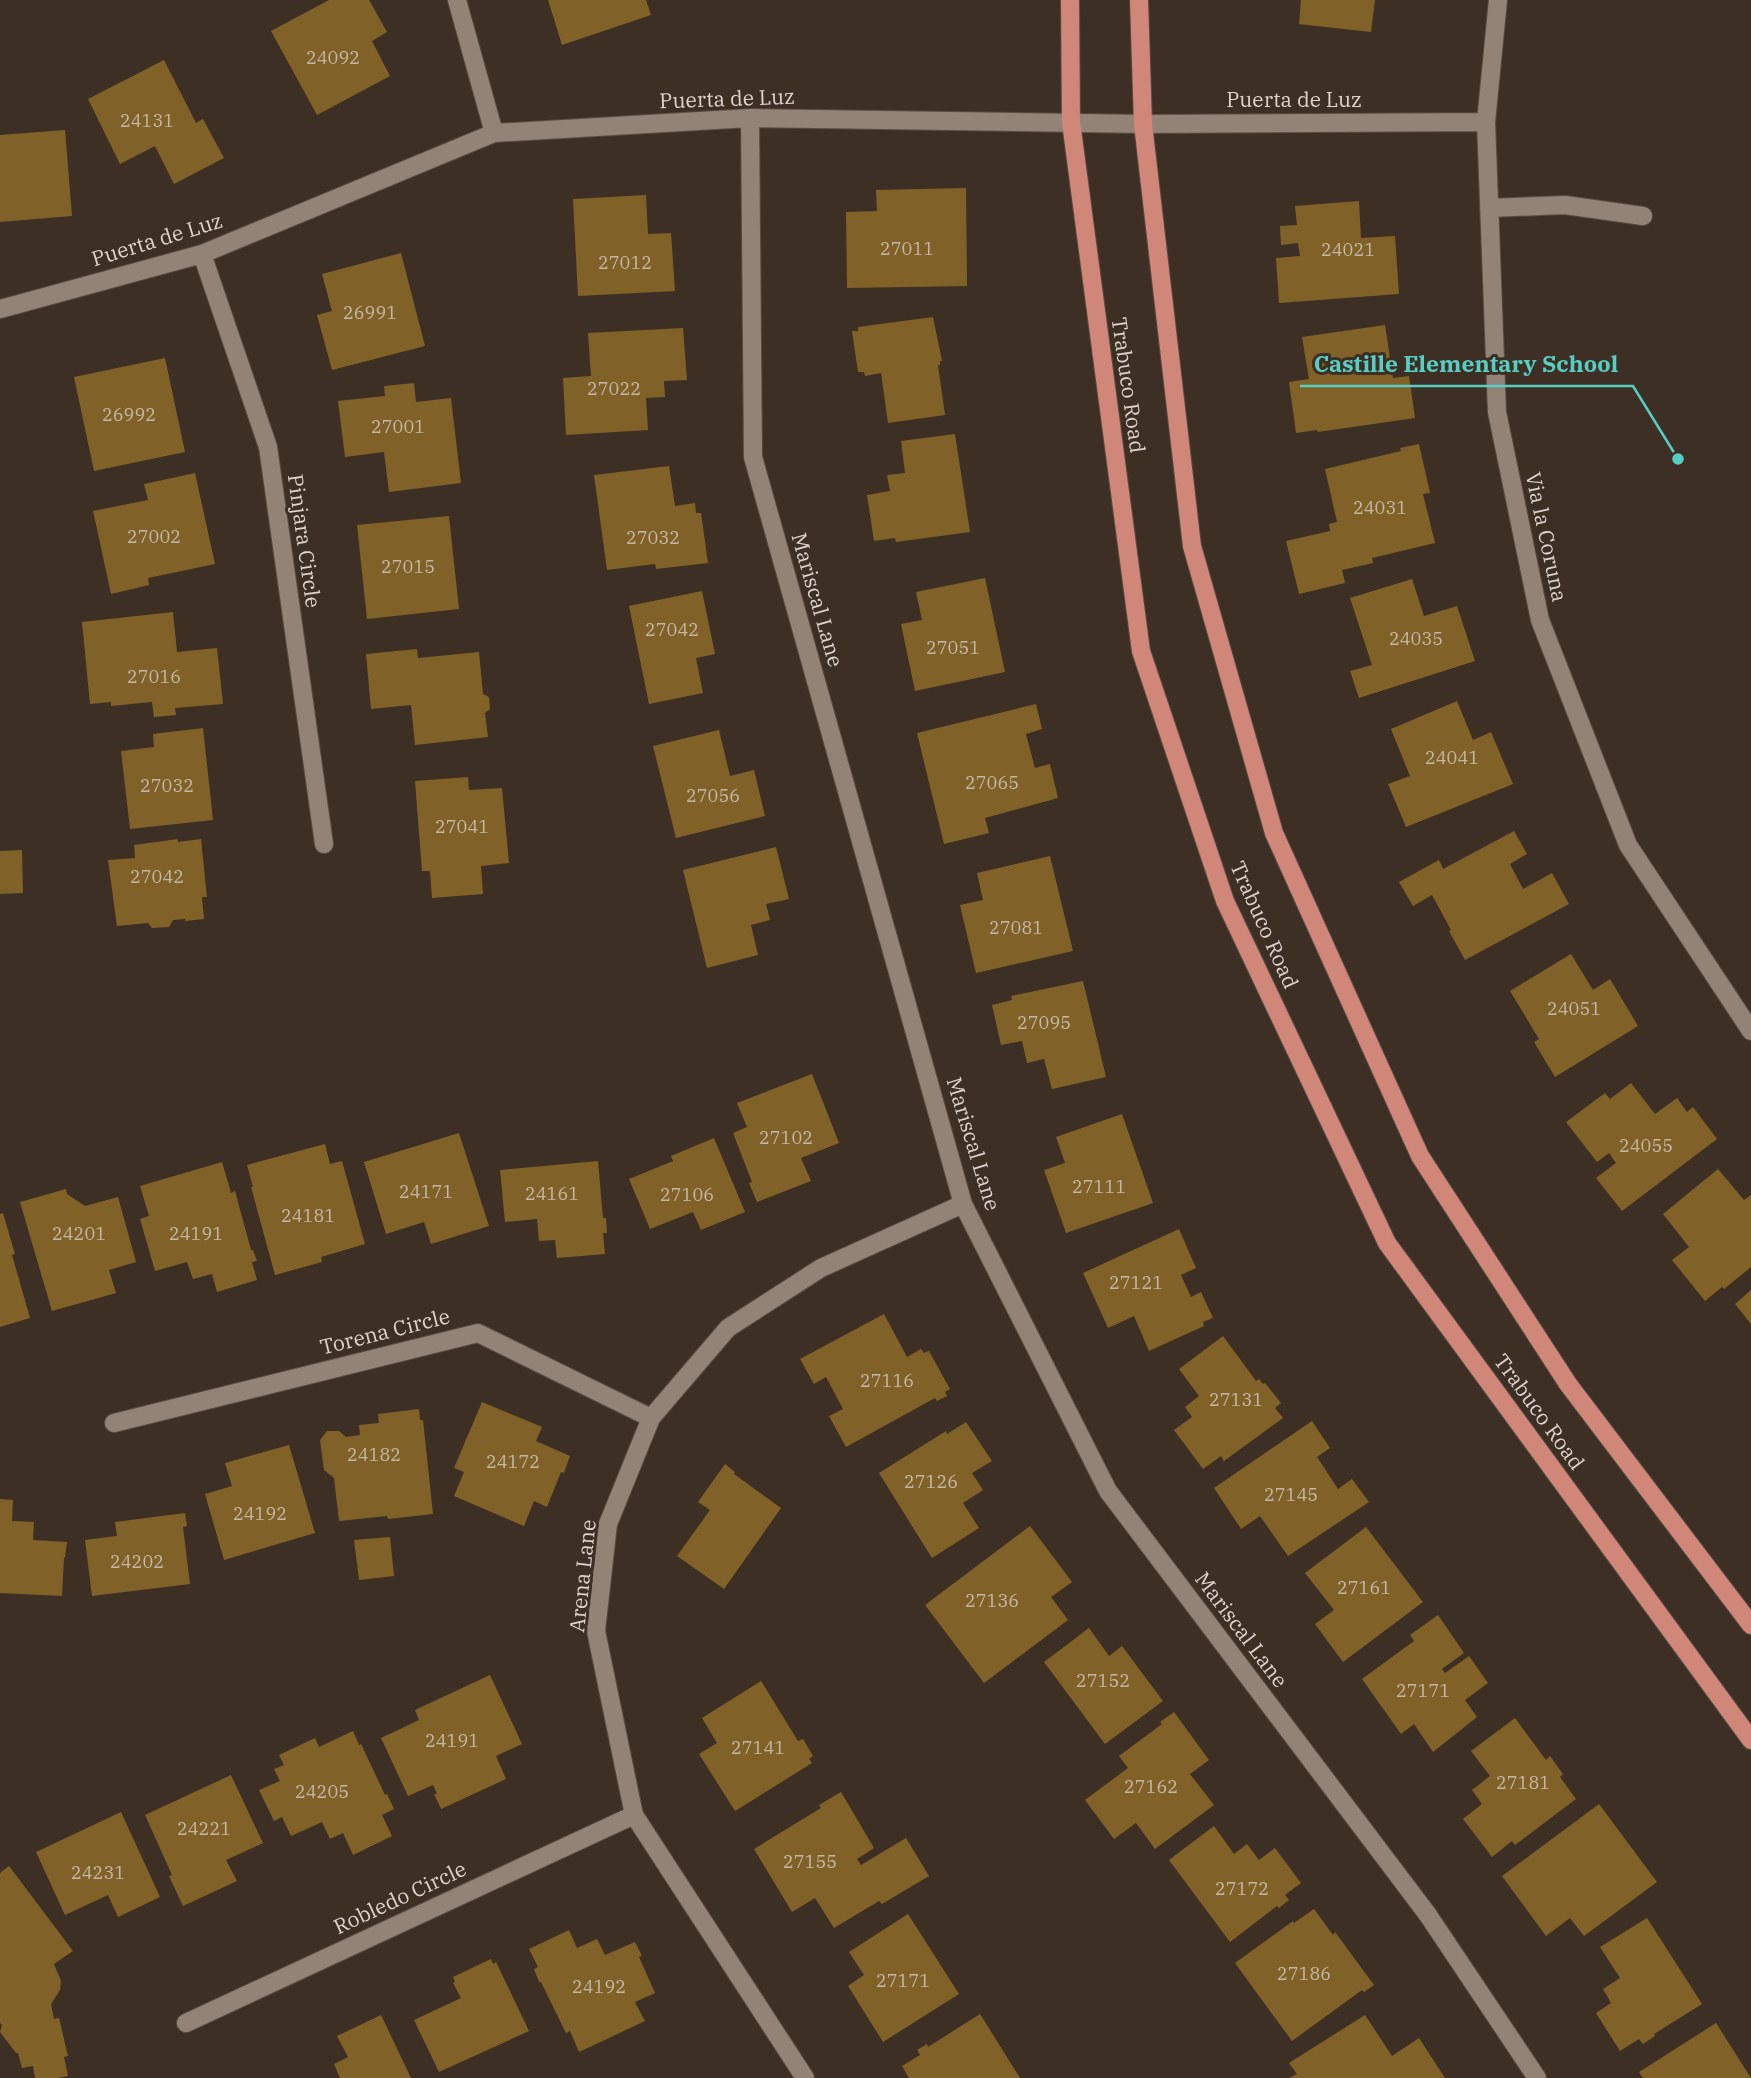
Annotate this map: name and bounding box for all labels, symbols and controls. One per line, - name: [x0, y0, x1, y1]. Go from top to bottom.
- house number: 24092: [306, 46, 360, 69]
- street label: Puerta de Luz: [659, 82, 795, 114]
- street label: Puerta de Luz: [1226, 85, 1362, 113]
- house number: 24131: [120, 109, 174, 132]
- street label: Puerta de Luz: [88, 206, 226, 272]
- house number: 27011: [880, 237, 934, 260]
- house number: 24021: [1321, 238, 1375, 261]
- house number: 27012: [598, 251, 652, 274]
- house number: 26991: [343, 301, 397, 324]
- street label: Trabuco Road: [1106, 315, 1152, 455]
- callout: Castille Elementary School: [1300, 342, 1633, 386]
- text: Castille Elementary School: [1314, 348, 1618, 378]
- house number: 27022: [587, 377, 641, 400]
- house number: 26992: [102, 403, 156, 426]
- house number: 27001: [371, 415, 425, 438]
- street label: Via la Coruna: [1520, 469, 1574, 604]
- street label: Pinjara Circle: [282, 472, 328, 609]
- house number: 24031: [1353, 496, 1407, 519]
- house number: 27002: [127, 525, 181, 548]
- house number: 27032: [626, 526, 680, 549]
- street label: Mariscal Lane: [785, 530, 850, 670]
- house number: 27015: [381, 555, 435, 578]
- house number: 27042: [645, 618, 699, 641]
- house number: 24035: [1389, 627, 1443, 650]
- house number: 27051: [926, 636, 980, 659]
- house number: 27016: [127, 665, 181, 688]
- house number: 24041: [1425, 746, 1479, 769]
- house number: 27065: [965, 771, 1019, 794]
- house number: 27032: [140, 774, 194, 797]
- house number: 27056: [686, 784, 740, 807]
- house number: 27041: [435, 815, 489, 838]
- street label: Trabuco Road: [1224, 856, 1306, 993]
- house number: 27042: [130, 865, 184, 888]
- house number: 27081: [989, 916, 1043, 939]
- house number: 24051: [1547, 997, 1601, 1020]
- house number: 27095: [1017, 1011, 1071, 1034]
- street label: Mariscal Lane: [940, 1074, 1008, 1214]
- house number: 27102: [759, 1126, 813, 1149]
- house number: 24055: [1619, 1134, 1673, 1157]
- house number: 27111: [1072, 1175, 1126, 1198]
- house number: 24171: [399, 1180, 453, 1203]
- house number: 24161: [525, 1182, 579, 1205]
- house number: 27106: [660, 1183, 714, 1206]
- house number: 24181: [281, 1204, 335, 1227]
- house number: 24201: [52, 1222, 106, 1245]
- house number: 24191: [169, 1222, 223, 1245]
- house number: 27121: [1109, 1271, 1163, 1294]
- street label: Torena Circle: [317, 1301, 453, 1361]
- street label: Trabuco Road: [1488, 1348, 1592, 1475]
- house number: 27116: [860, 1369, 914, 1392]
- house number: 27131: [1209, 1388, 1263, 1411]
- house number: 24182: [347, 1443, 401, 1466]
- house number: 24172: [486, 1450, 540, 1473]
- house number: 27126: [904, 1470, 958, 1493]
- house number: 27145: [1264, 1483, 1318, 1506]
- house number: 24192: [233, 1502, 287, 1525]
- street label: Arena Lane: [562, 1518, 602, 1634]
- house number: 24202: [110, 1550, 164, 1573]
- street label: Mariscal Lane: [1189, 1566, 1295, 1693]
- house number: 27161: [1337, 1576, 1391, 1599]
- house number: 27136: [965, 1589, 1019, 1612]
- house number: 27152: [1076, 1669, 1130, 1692]
- house number: 27171: [1396, 1679, 1450, 1702]
- house number: 24191: [425, 1729, 479, 1752]
- house number: 27141: [731, 1736, 785, 1759]
- house number: 27181: [1496, 1771, 1550, 1794]
- house number: 27162: [1124, 1775, 1178, 1798]
- house number: 24205: [295, 1780, 349, 1803]
- house number: 24221: [177, 1817, 231, 1840]
- house number: 27155: [783, 1850, 837, 1873]
- street label: Robledo Circle: [329, 1854, 470, 1940]
- house number: 24231: [71, 1861, 125, 1884]
- house number: 27172: [1215, 1877, 1269, 1900]
- house number: 27186: [1277, 1962, 1331, 1985]
- house number: 27171: [876, 1969, 930, 1992]
- house number: 24192: [572, 1975, 626, 1998]

